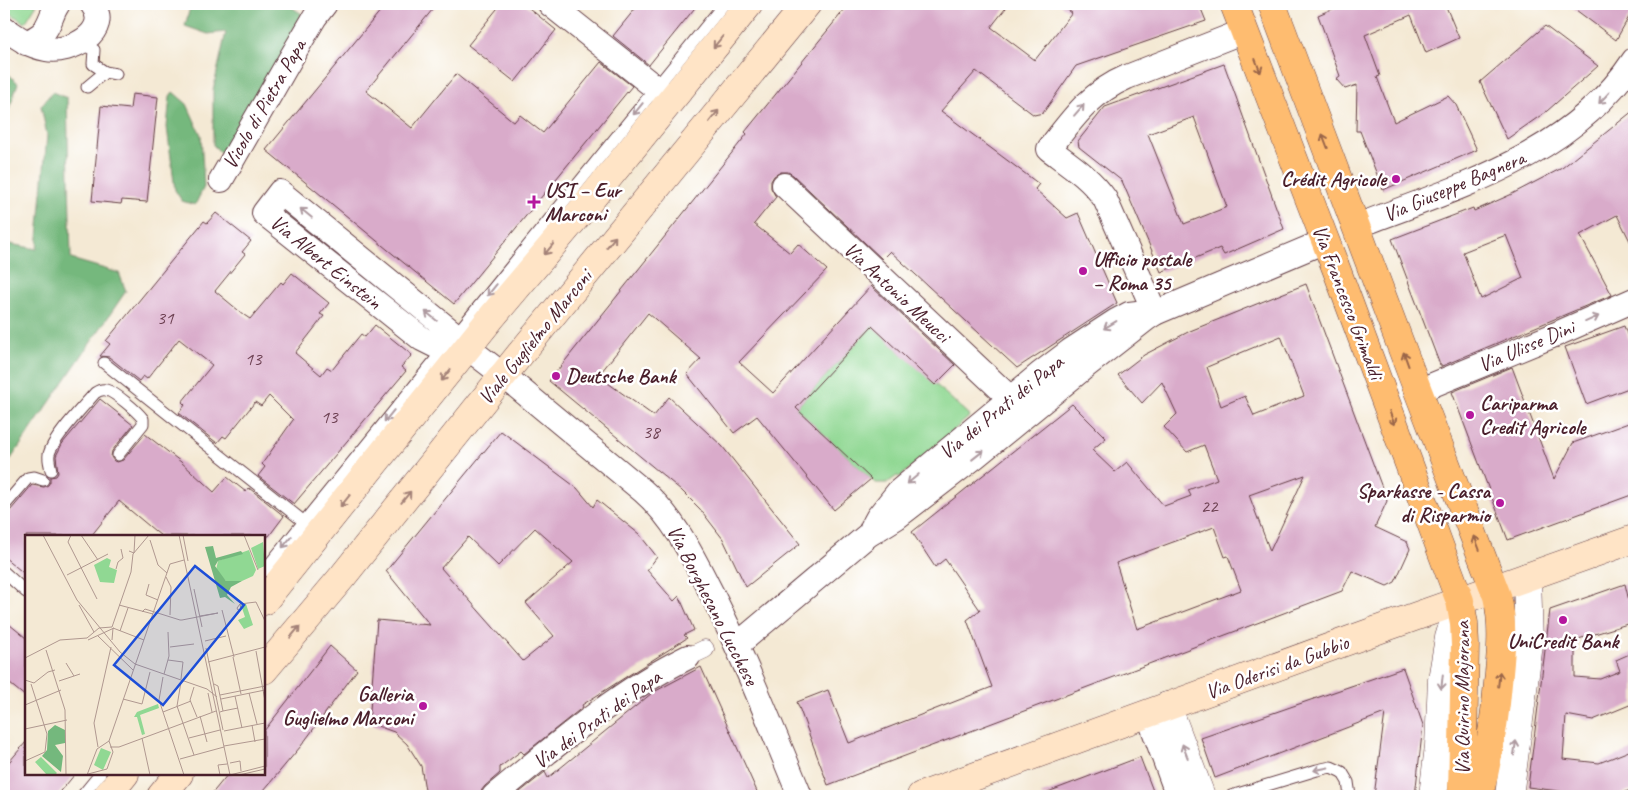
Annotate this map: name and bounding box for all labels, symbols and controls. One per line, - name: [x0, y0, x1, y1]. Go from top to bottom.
- street label: Vicolo di Pietra Papa: [216, 33, 313, 173]
- one-way arrow: [713, 35, 724, 48]
- one-way arrow: [1253, 58, 1263, 73]
- one-way arrow: [1598, 91, 1610, 104]
- one-way arrow: [632, 102, 643, 115]
- one-way arrow: [1073, 104, 1085, 117]
- one-way arrow: [708, 110, 719, 123]
- one-way arrow: [1319, 134, 1329, 149]
- street label: Via Giuseppe Bagnera: [1379, 143, 1531, 228]
- place label: Crédit Agricole: [1281, 166, 1388, 192]
- marker: Crédit Agricole: [1390, 173, 1402, 185]
- place label: USI – Eur Marconi: [545, 177, 623, 227]
- marker: USI – Eur Marconi: [527, 195, 541, 209]
- one-way arrow: [299, 207, 312, 218]
- street label: Via Albert Einstein: [265, 209, 388, 315]
- street label: Via Francesco Grimaldi: [1307, 221, 1390, 386]
- one-way arrow: [606, 236, 617, 249]
- street label: Via Antonio Meucci: [838, 236, 958, 350]
- one-way arrow: [544, 242, 555, 255]
- place label: Ufficio postale – Roma 35: [1093, 246, 1193, 296]
- street label: Viale Guglielmo Marconi: [473, 262, 599, 410]
- marker: Ufficio postale – Roma 35: [1077, 265, 1089, 277]
- one-way arrow: [486, 283, 497, 296]
- house number: 31: [156, 306, 175, 330]
- one-way arrow: [425, 310, 438, 321]
- street label: Via Ulisse Dini: [1474, 313, 1581, 378]
- one-way arrow: [1584, 313, 1599, 323]
- one-way arrow: [1103, 320, 1117, 330]
- house number: 13: [244, 347, 263, 371]
- street label: Via dei Prati dei Papa: [934, 348, 1070, 465]
- one-way arrow: [1401, 351, 1410, 367]
- place label: Deutsche Bank: [566, 363, 678, 389]
- one-way arrow: [441, 368, 452, 381]
- marker: Deutsche Bank: [550, 370, 562, 382]
- place label: Cariparma Credit Agricole: [1480, 390, 1588, 440]
- house number: 13: [320, 405, 339, 429]
- one-way arrow: [383, 409, 394, 422]
- one-way arrow: [1388, 409, 1397, 425]
- marker: Cariparma Credit Agricole: [1464, 409, 1476, 421]
- house number: 38: [642, 420, 662, 444]
- one-way arrow: [971, 449, 984, 460]
- one-way arrow: [907, 474, 920, 485]
- place label: Sparkasse - Cassa di Risparmio: [1357, 478, 1492, 528]
- one-way arrow: [401, 491, 412, 504]
- one-way arrow: [339, 494, 350, 507]
- house number: 22: [1200, 494, 1219, 518]
- marker: Sparkasse - Cassa di Risparmio: [1494, 497, 1506, 509]
- street label: Via Borghesano Lucchese: [661, 521, 765, 690]
- inset map: [25, 535, 265, 775]
- one-way arrow: [281, 535, 292, 548]
- one-way arrow: [1471, 536, 1481, 551]
- marker: UniCredit Bank: [1557, 614, 1569, 626]
- street label: Via Quirino Majorana: [1449, 619, 1475, 775]
- one-way arrow: [289, 626, 301, 639]
- place label: UniCredit Bank: [1508, 628, 1621, 654]
- street label: Via Oderisi da Gubbio: [1202, 629, 1354, 705]
- street label: Via dei Prati dei Papa: [528, 663, 668, 774]
- one-way arrow: [1494, 672, 1504, 688]
- one-way arrow: [1437, 674, 1447, 690]
- place label: Galleria Guglielmo Marconi: [283, 681, 416, 731]
- marker: Galleria Guglielmo Marconi: [417, 700, 429, 712]
- one-way arrow: [1511, 740, 1521, 756]
- one-way arrow: [1180, 744, 1189, 759]
- one-way arrow: [1313, 765, 1329, 774]

